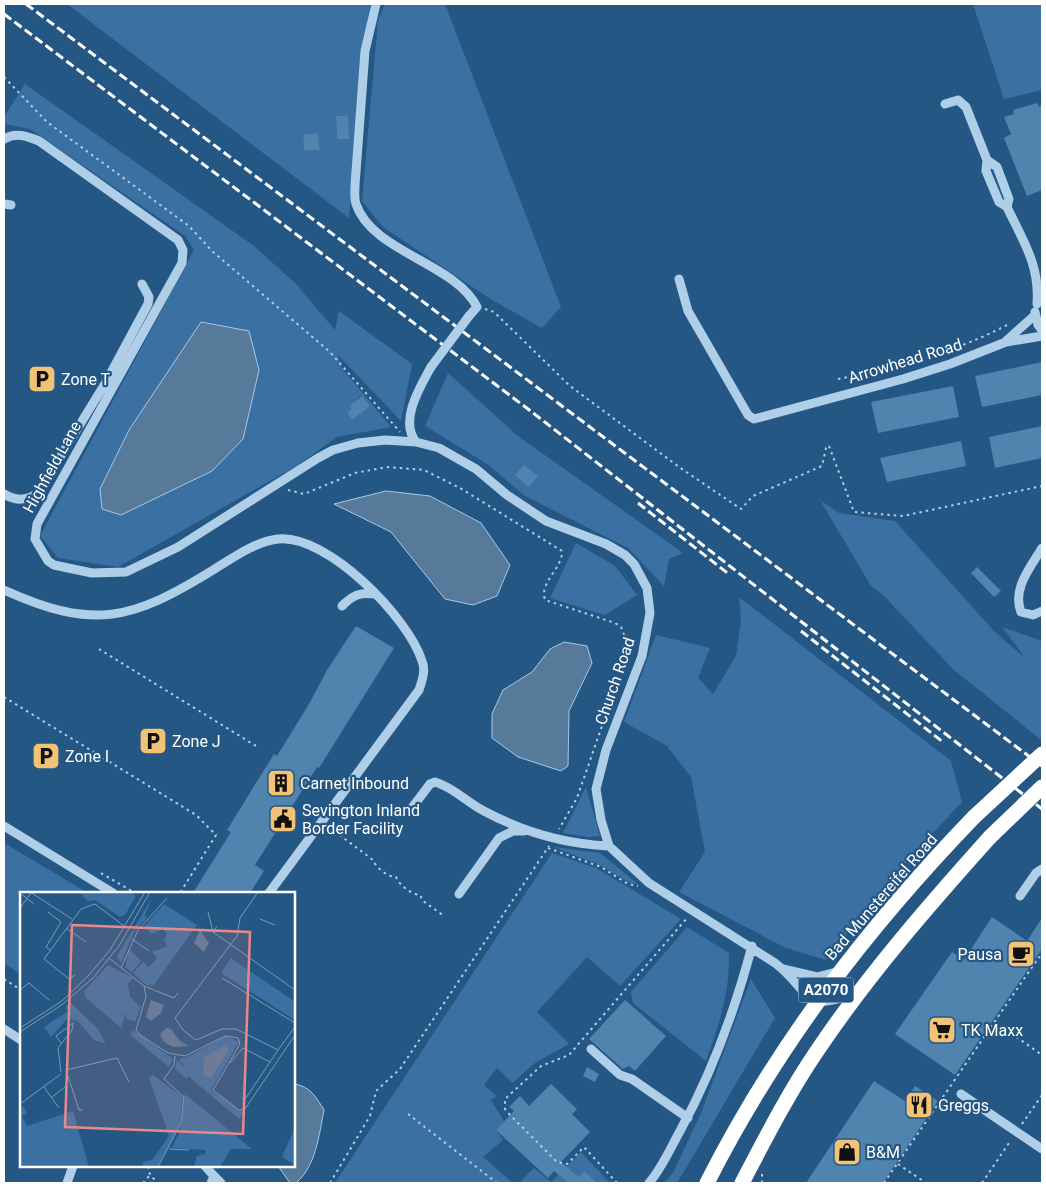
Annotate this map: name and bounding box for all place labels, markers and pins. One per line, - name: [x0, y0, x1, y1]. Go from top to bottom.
- parking icon: Zone T: [27, 364, 57, 394]
- place label: Zone T: [61, 370, 111, 389]
- parking icon: Zone J: [138, 726, 168, 756]
- place label: Zone J: [172, 732, 221, 751]
- parking icon: Zone I: [31, 741, 61, 771]
- place label: Zone I: [65, 747, 109, 766]
- building icon: Carnet Inbound: [266, 768, 296, 798]
- place label: Carnet Inbound: [300, 774, 409, 793]
- place label: Sevington Inland Border Facility: [302, 801, 420, 838]
- public building icon: Sevington Inland Border Facility: [268, 804, 298, 834]
- cafe icon: Pausa: [1006, 939, 1036, 969]
- place label: Pausa: [958, 945, 1002, 964]
- supermarket icon: TK Maxx: [927, 1015, 957, 1045]
- place label: TK Maxx: [961, 1021, 1023, 1040]
- restaurant icon: Greggs: [904, 1090, 934, 1120]
- place label: Greggs: [938, 1096, 989, 1115]
- shop icon: B&M: [832, 1137, 862, 1167]
- place label: B&M: [866, 1143, 900, 1162]

